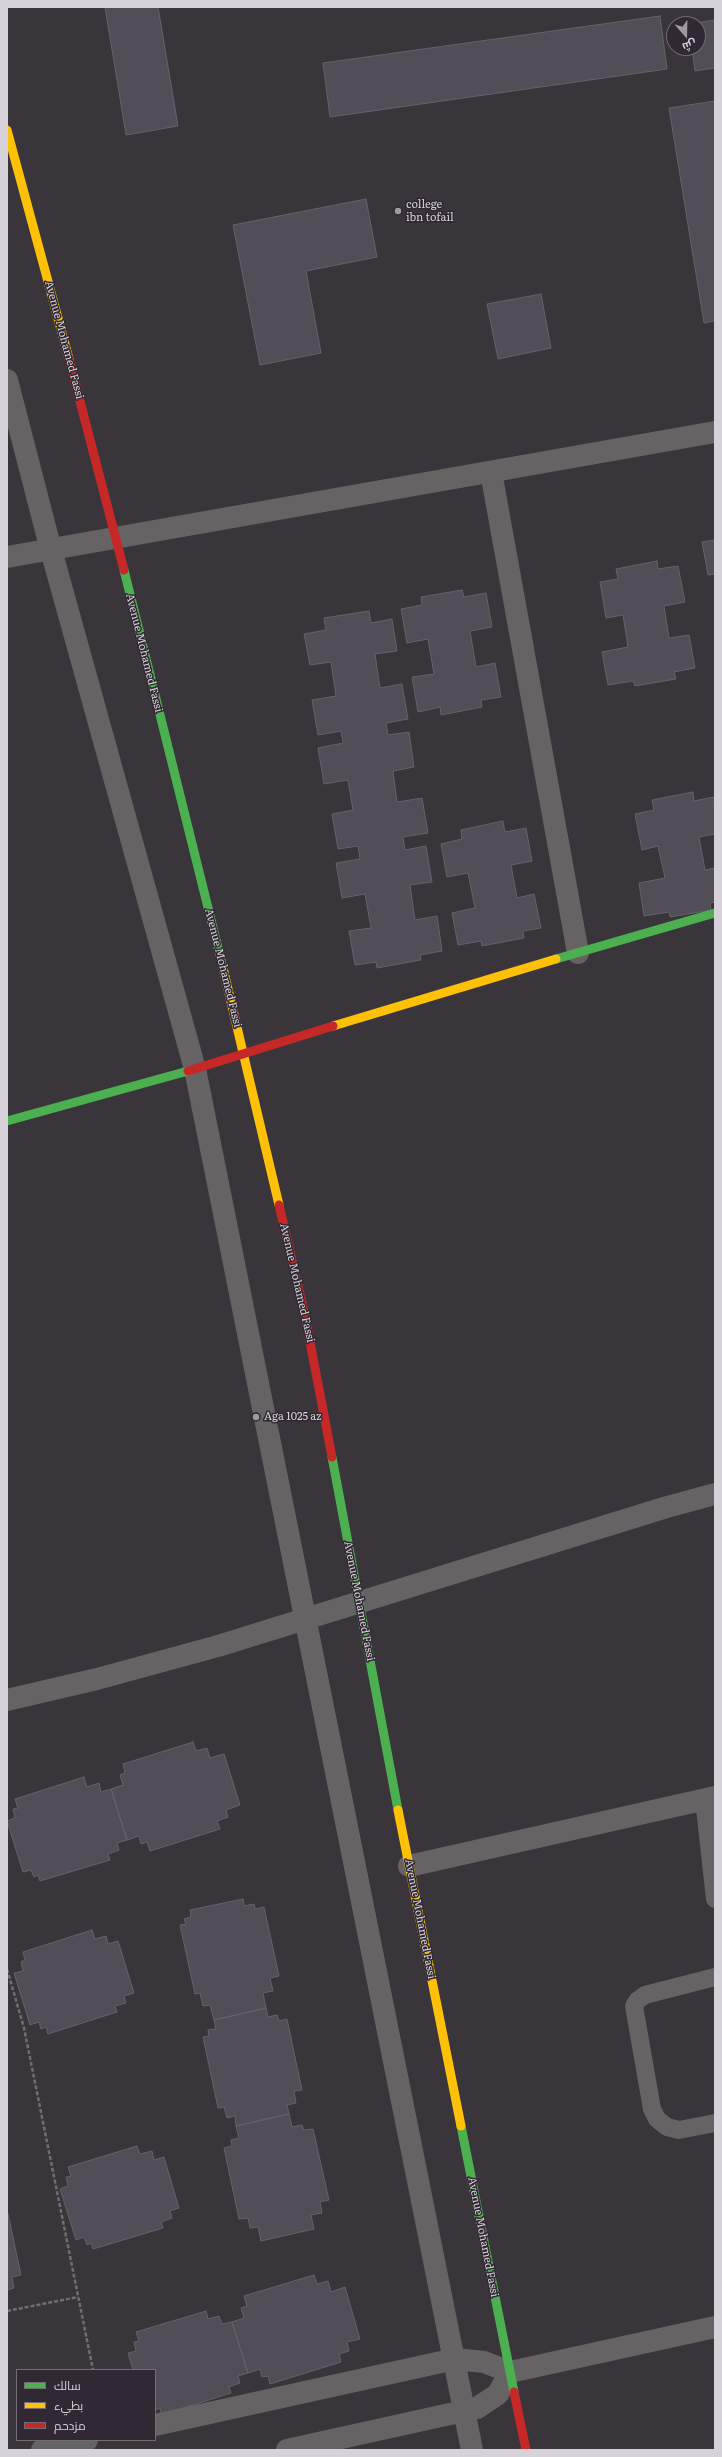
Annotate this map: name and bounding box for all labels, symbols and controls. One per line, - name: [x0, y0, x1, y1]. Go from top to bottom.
- north arrow: [666, 16, 706, 56]
- text: ش: [680, 36, 699, 56]
- place label: college ibn tofail: [406, 198, 454, 224]
- marker: college ibn tofail: [393, 206, 403, 216]
- street label: Avenue Mohamed Fassi: [42, 279, 86, 401]
- street label: Avenue Mohamed Fassi: [123, 592, 165, 714]
- street label: Avenue Mohamed Fassi: [202, 907, 244, 1029]
- street label: Avenue Mohamed Fassi: [277, 1222, 317, 1344]
- place label: Aga 1025 az: [264, 1410, 322, 1424]
- marker: Aga 1025 az: [251, 1412, 261, 1422]
- street label: Avenue Mohamed Fassi: [341, 1540, 377, 1662]
- street label: Avenue Mohamed Fassi: [402, 1858, 438, 1980]
- street label: Avenue Mohamed Fassi: [465, 2176, 501, 2298]
- legend: [16, 2369, 156, 2441]
- text: سالك: [54, 2376, 81, 2394]
- text: بطيء: [54, 2396, 83, 2414]
- text: مزدحم: [54, 2416, 86, 2434]

